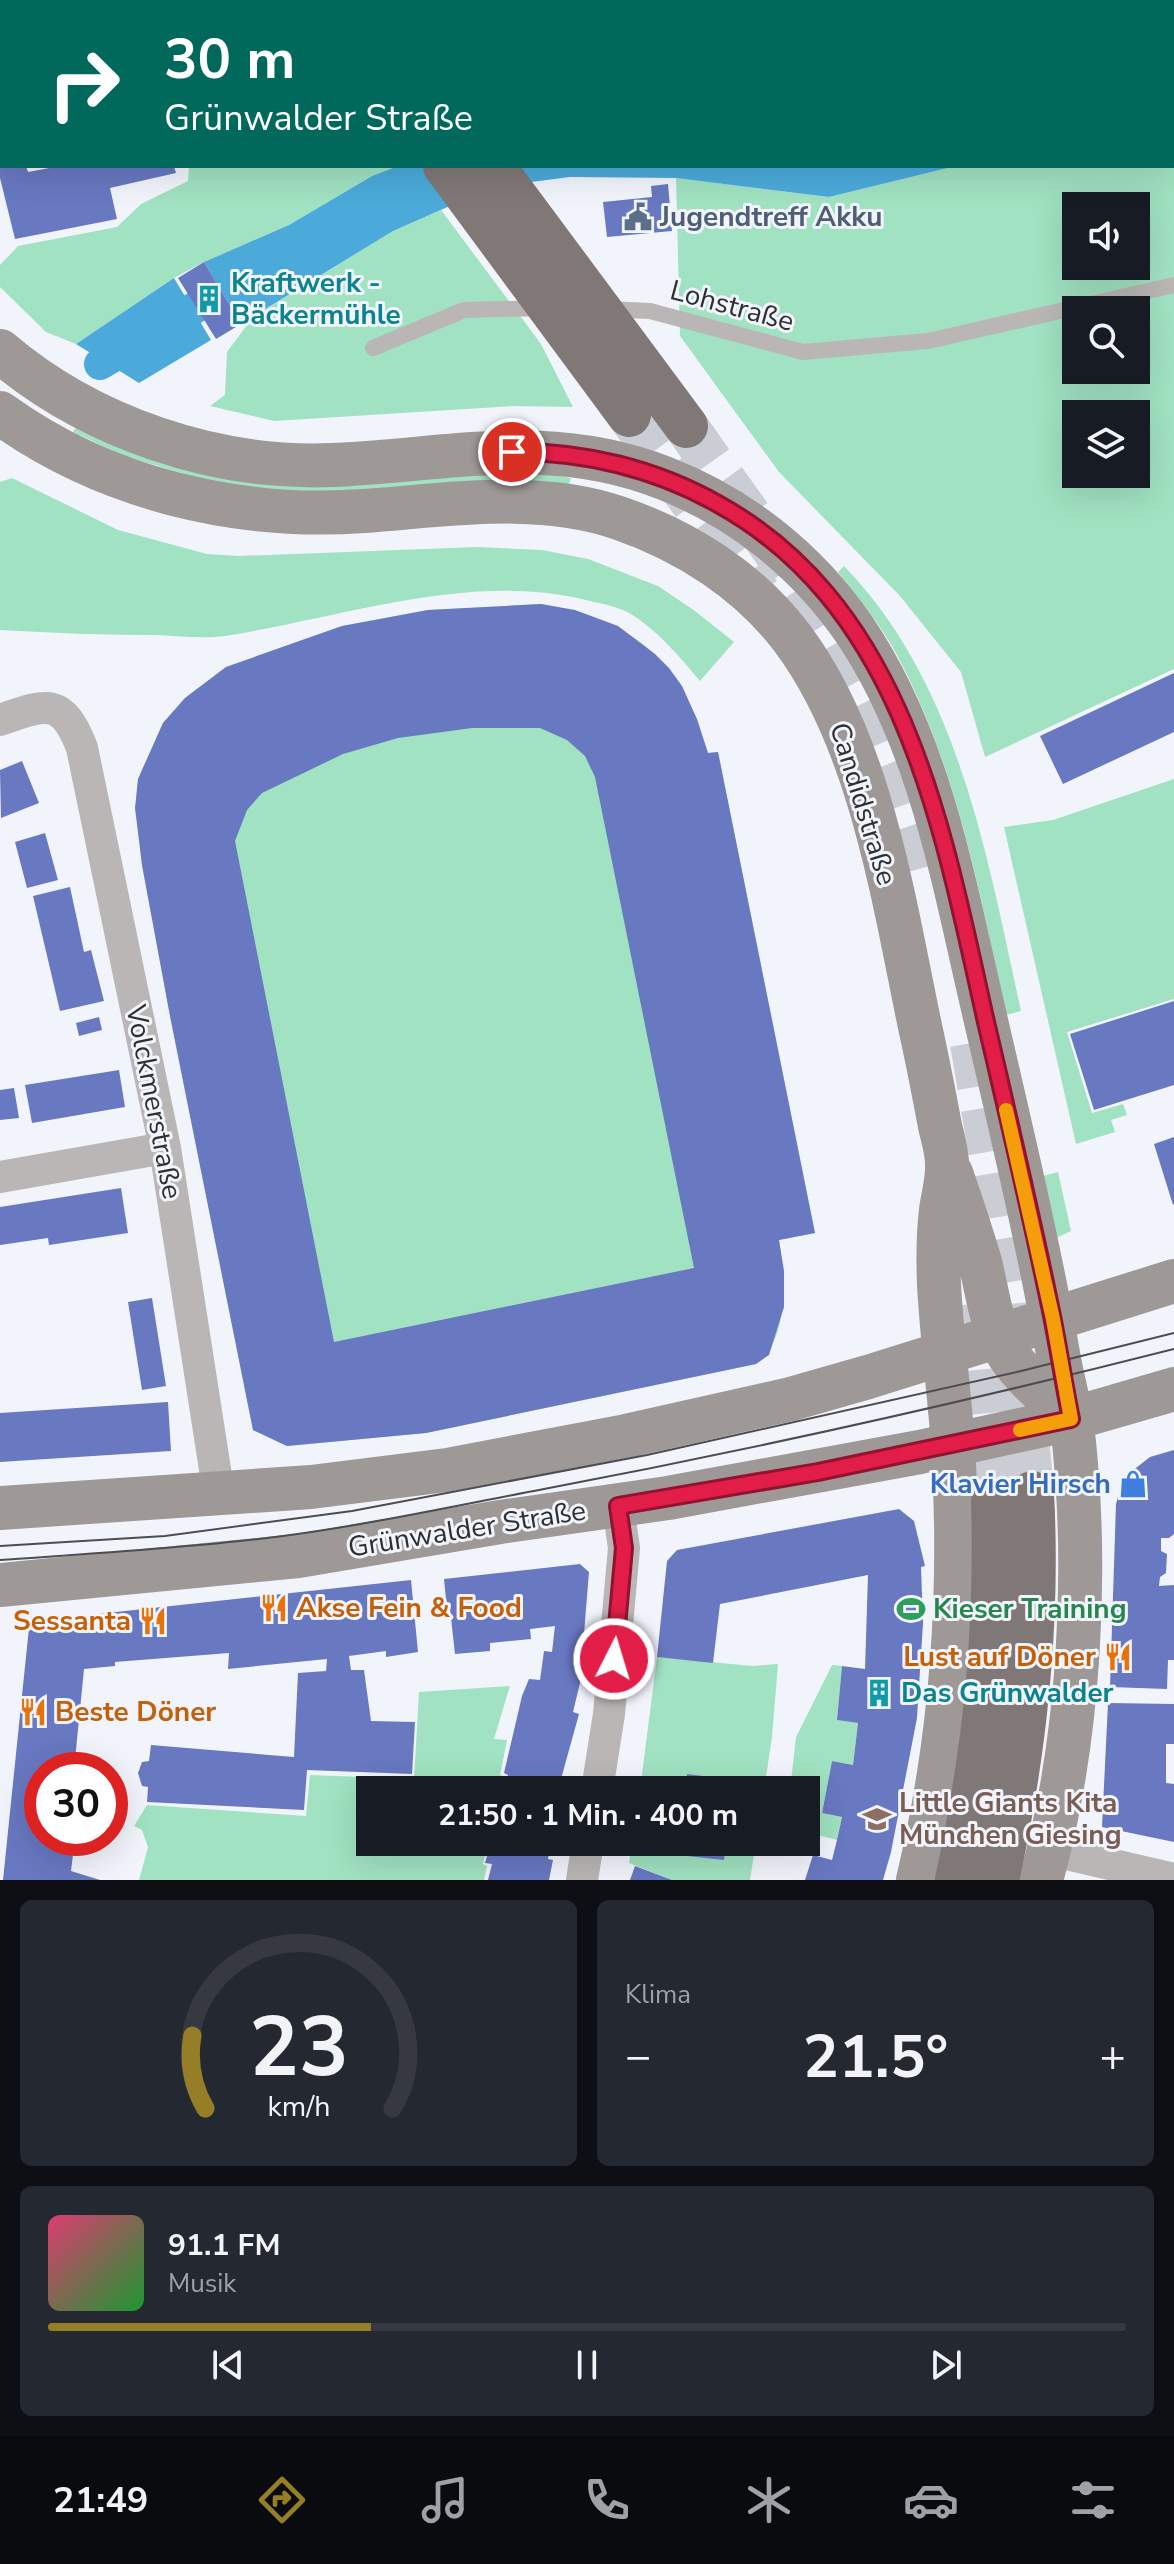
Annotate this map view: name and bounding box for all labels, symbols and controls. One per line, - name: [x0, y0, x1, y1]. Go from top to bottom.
- text: 30 m: [164, 21, 295, 98]
- icon: right: [32, 32, 136, 136]
- text: Grünwalder Straße: [164, 94, 473, 143]
- map controls: [1062, 192, 1150, 488]
- button: sound: [1062, 192, 1150, 280]
- place label: Jugendtreff Akku: [659, 198, 882, 236]
- public building icon: Jugendtreff Akku: [623, 202, 653, 232]
- place label: Kraftwerk - Bäckermühle: [231, 264, 401, 334]
- street label: Lohstraße: [666, 271, 798, 341]
- building icon: Kraftwerk - Bäckermühle: [194, 284, 224, 314]
- button: search: [1062, 296, 1150, 384]
- button: layers: [1062, 400, 1150, 488]
- pin: [478, 418, 546, 486]
- icon: arrive: [490, 430, 534, 474]
- street label: Candidstraße: [820, 718, 906, 890]
- street label: Volckmerstraße: [116, 1001, 191, 1202]
- place label: Klavier Hirsch: [930, 1465, 1111, 1503]
- shop icon: Klavier Hirsch: [1118, 1469, 1148, 1499]
- street label: Grünwalder Straße: [345, 1491, 589, 1567]
- place label: Akse Fein & Food: [296, 1589, 522, 1627]
- place label: Kieser Training: [933, 1590, 1127, 1628]
- restaurant icon: Akse Fein & Food: [259, 1593, 289, 1623]
- sports icon: Kieser Training: [896, 1594, 926, 1624]
- place label: Sessanta: [13, 1602, 131, 1640]
- restaurant icon: Sessanta: [138, 1606, 168, 1636]
- position arrow: [572, 1617, 656, 1701]
- place label: Lust auf Döner: [903, 1638, 1096, 1676]
- restaurant icon: Lust auf Döner: [1103, 1642, 1133, 1672]
- place label: Das Grünwalder: [901, 1674, 1114, 1712]
- building icon: Das Grünwalder: [864, 1678, 894, 1708]
- place label: Beste Döner: [55, 1693, 216, 1731]
- restaurant icon: Beste Döner: [18, 1697, 48, 1727]
- speed limit sign: 30: [24, 1752, 128, 1856]
- place label: Little Giants Kita München Giesing: [899, 1784, 1122, 1854]
- text: 21:50 · 1 Min. · 400 m: [438, 1795, 738, 1836]
- school or university icon: Little Giants Kita München Giesing: [862, 1804, 892, 1834]
- text: Klima: [625, 1977, 691, 2012]
- text: 23: [249, 1991, 348, 2104]
- text: 21.5°: [803, 2016, 948, 2098]
- text: −: [625, 2027, 651, 2087]
- text: +: [1100, 2027, 1126, 2087]
- text: km/h: [267, 2087, 330, 2126]
- text: 91.1 FM: [168, 2225, 280, 2266]
- text: Musik: [168, 2266, 236, 2301]
- icon: previous: [206, 2343, 250, 2387]
- icon: pause: [565, 2343, 609, 2387]
- icon: next: [924, 2343, 968, 2387]
- icon: directions: [254, 2472, 310, 2528]
- icon: music: [417, 2472, 473, 2528]
- icon: phone: [579, 2472, 635, 2528]
- icon: climate: [741, 2472, 797, 2528]
- icon: car: [903, 2472, 959, 2528]
- icon: filters: [1065, 2472, 1121, 2528]
- text: 21:49: [53, 2476, 148, 2525]

